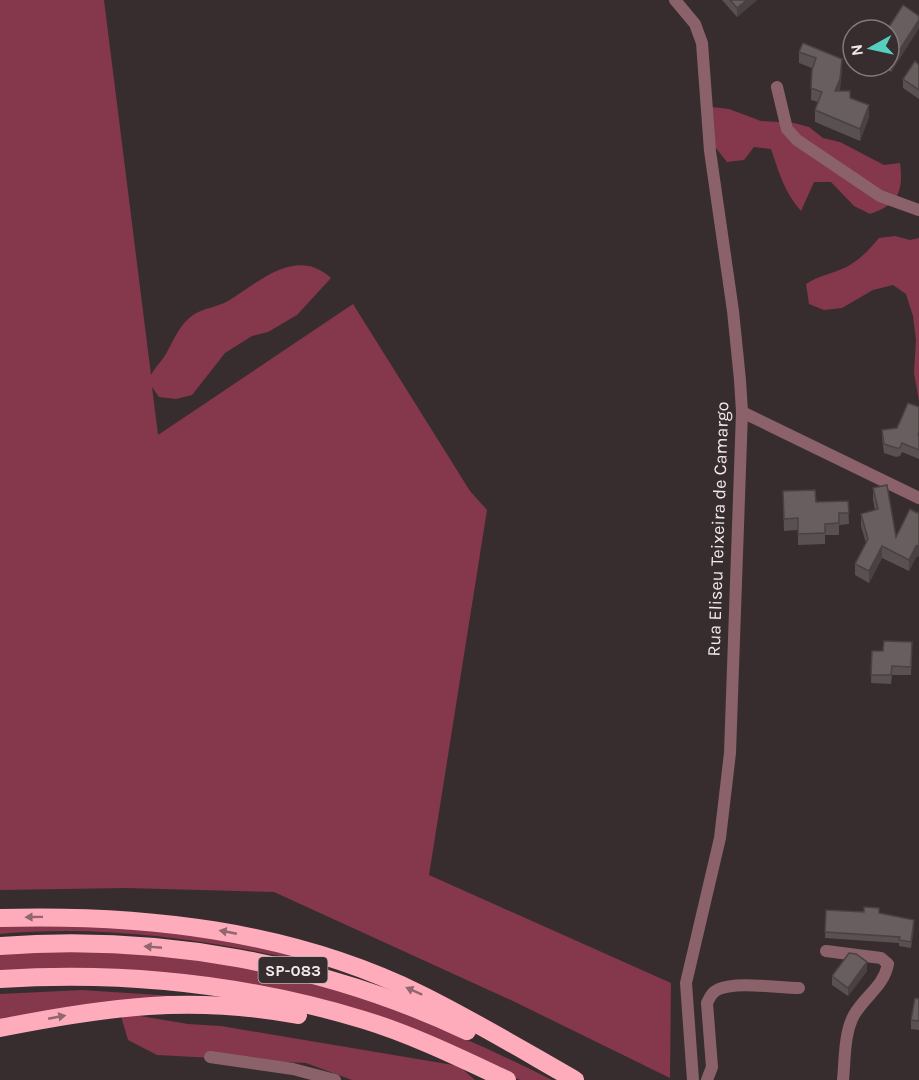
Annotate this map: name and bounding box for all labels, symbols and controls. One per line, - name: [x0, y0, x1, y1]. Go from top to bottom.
- north arrow: [841, 18, 901, 78]
- text: N: [846, 43, 867, 57]
- street label: Rua Eliseu Teixeira de Camargo: [703, 401, 733, 657]
- one-way arrow: [25, 912, 44, 922]
- one-way arrow: [218, 927, 237, 936]
- one-way arrow: [144, 942, 163, 952]
- road number: SP-083: [258, 957, 328, 983]
- one-way arrow: [404, 986, 422, 996]
- one-way arrow: [48, 1012, 67, 1021]

